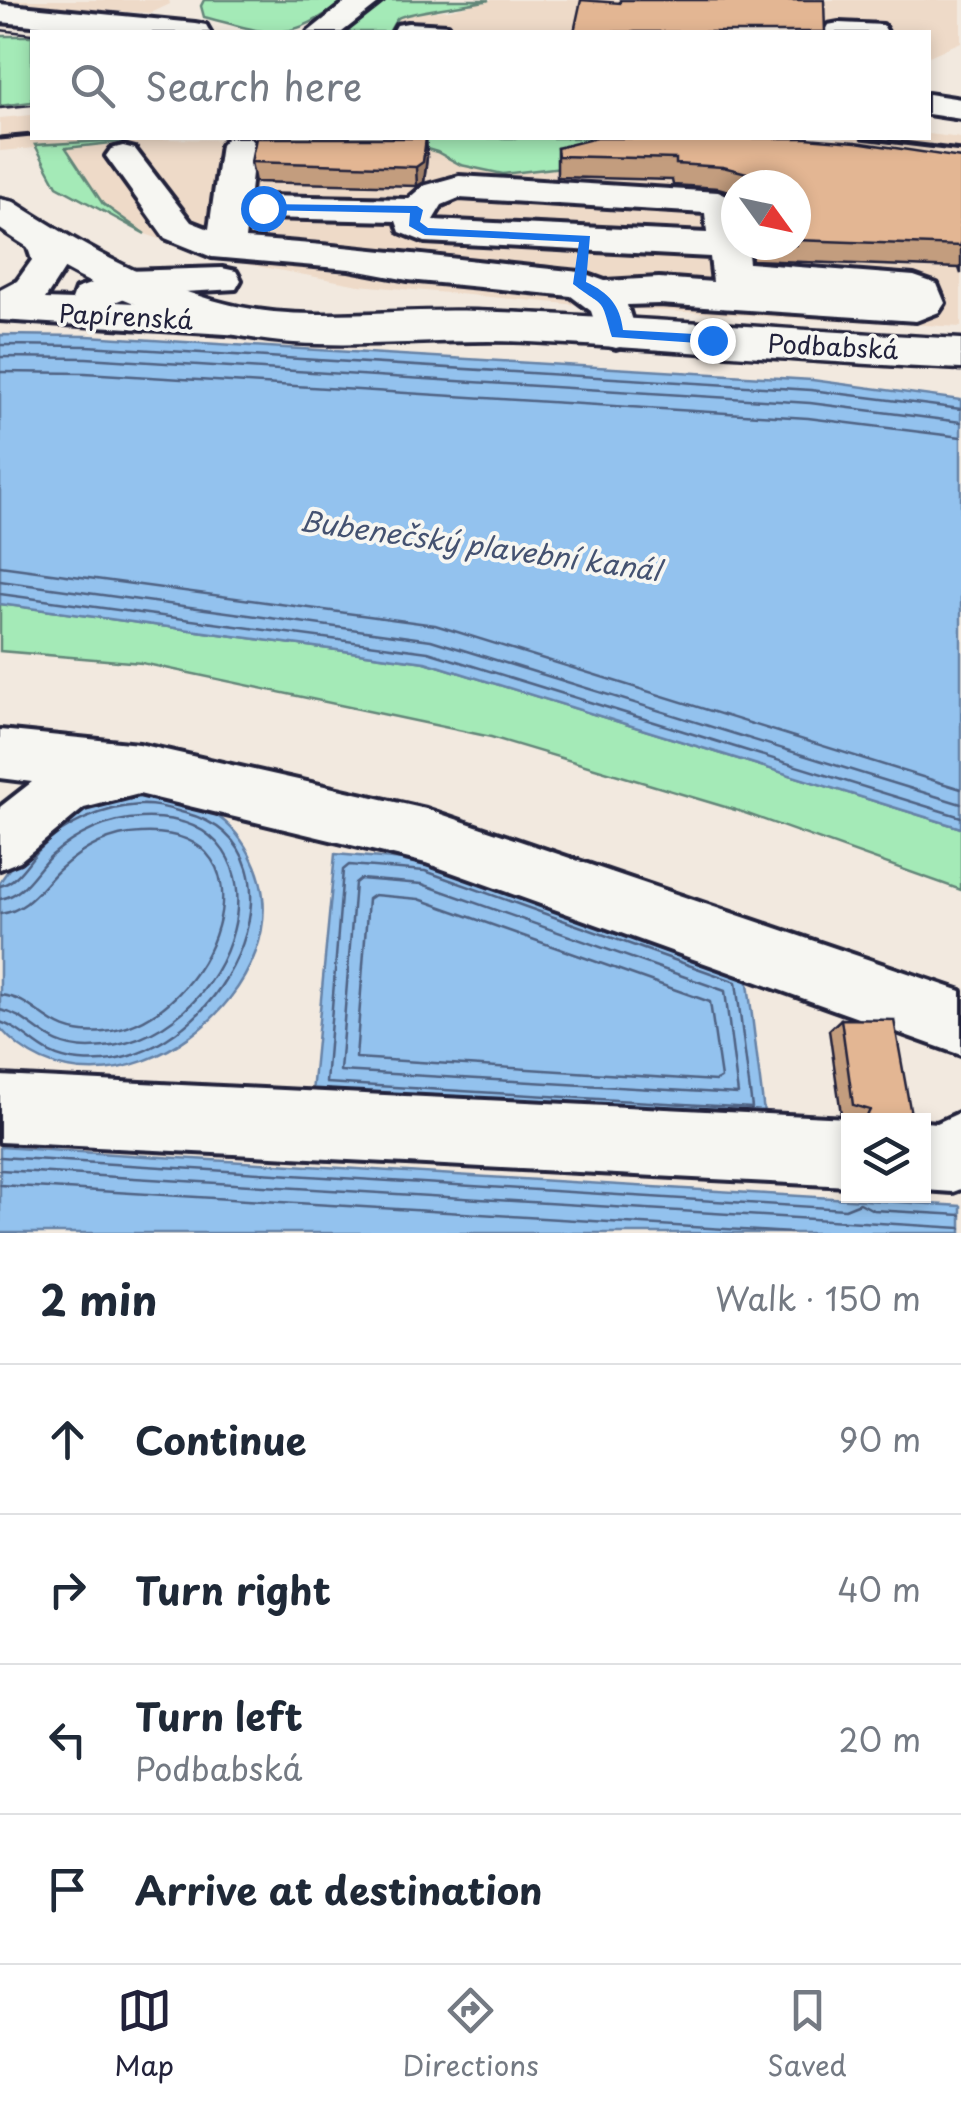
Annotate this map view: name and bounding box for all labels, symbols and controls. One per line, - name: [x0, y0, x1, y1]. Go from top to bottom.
- search box: [30, 30, 931, 140]
- text: Search here: [145, 57, 362, 114]
- icon: search: [65, 58, 120, 113]
- north arrow: [721, 170, 811, 260]
- route start: [241, 186, 287, 232]
- street label: Papírenská: [58, 294, 195, 339]
- route end: [690, 318, 736, 364]
- street label: Podbabská: [767, 324, 900, 368]
- water label: Bubenečský plavební kanál: [297, 498, 668, 592]
- map controls: [841, 1113, 931, 1203]
- button: layers: [841, 1113, 931, 1203]
- text: 2 min: [40, 1267, 157, 1330]
- text: Walk · 150 m: [715, 1274, 921, 1322]
- text: Continue: [135, 1411, 306, 1468]
- icon: ahead: [40, 1412, 95, 1467]
- text: 90 m: [839, 1415, 921, 1463]
- text: Turn right: [135, 1561, 331, 1618]
- icon: right: [40, 1562, 95, 1617]
- text: 40 m: [837, 1565, 921, 1613]
- text: Turn left: [135, 1687, 303, 1744]
- icon: left: [40, 1712, 95, 1767]
- text: 20 m: [839, 1715, 921, 1763]
- text: Podbabská: [135, 1744, 302, 1792]
- text: Arrive at destination: [135, 1861, 543, 1918]
- icon: arrive: [40, 1862, 95, 1917]
- tab: Map: [114, 1983, 174, 2086]
- tab: Directions: [403, 1983, 539, 2086]
- tab: Saved: [767, 1983, 847, 2086]

